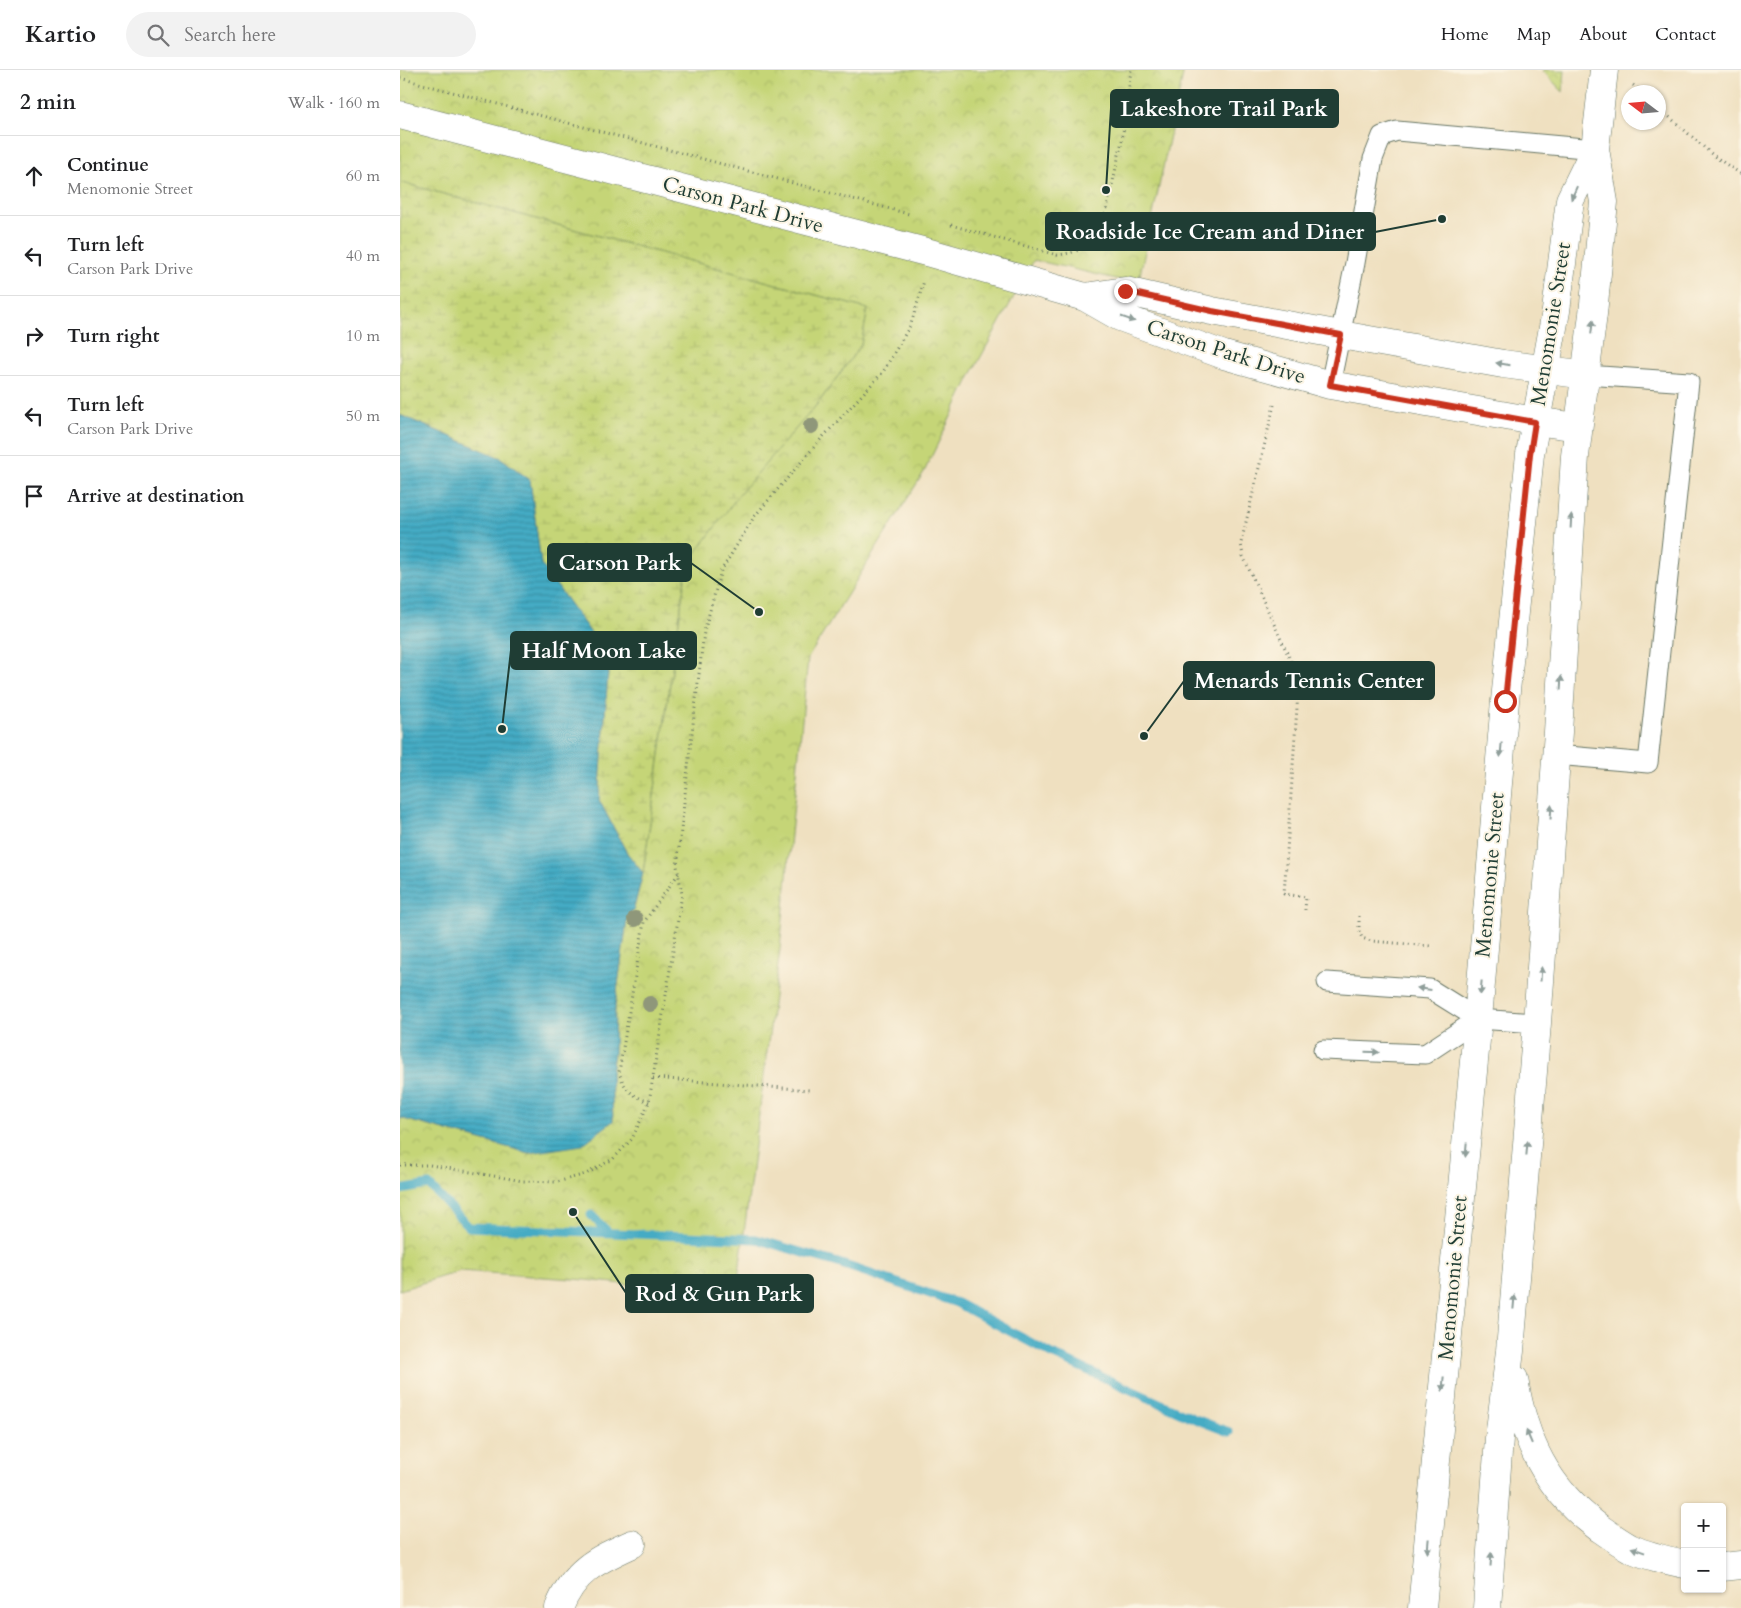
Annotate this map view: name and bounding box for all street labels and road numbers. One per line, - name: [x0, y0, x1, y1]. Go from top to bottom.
- street label: Carson Park Drive: [659, 170, 827, 240]
- street label: Menomonie Street: [1524, 240, 1578, 408]
- street label: Carson Park Drive: [1143, 313, 1309, 391]
- street label: Menomonie Street: [1468, 791, 1512, 959]
- street label: Menomonie Street: [1431, 1194, 1475, 1362]

